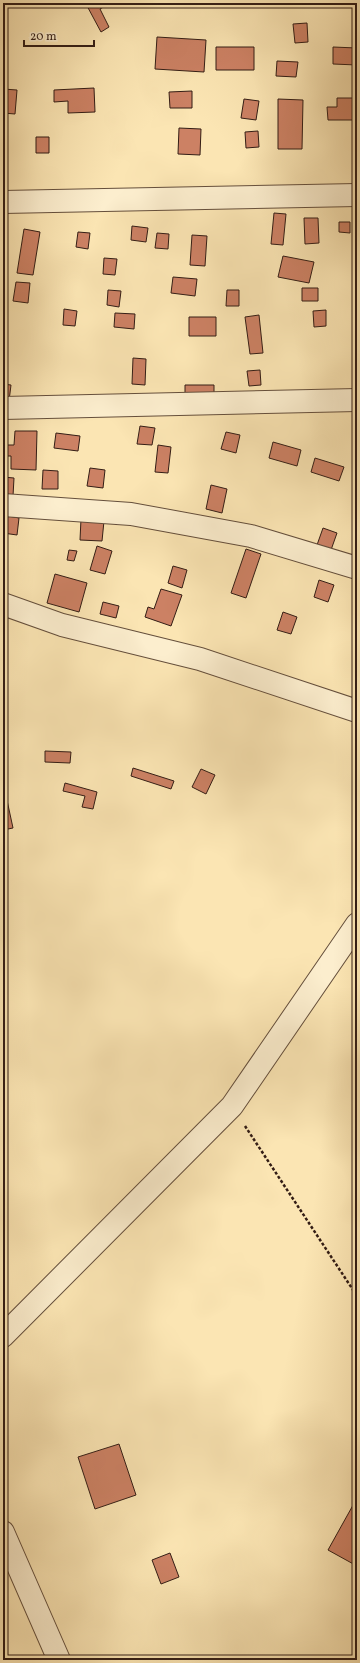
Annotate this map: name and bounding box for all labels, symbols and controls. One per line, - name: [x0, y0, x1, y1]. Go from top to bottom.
- scale bar: [24, 22, 94, 48]
- text: 20 m: [30, 29, 57, 45]

